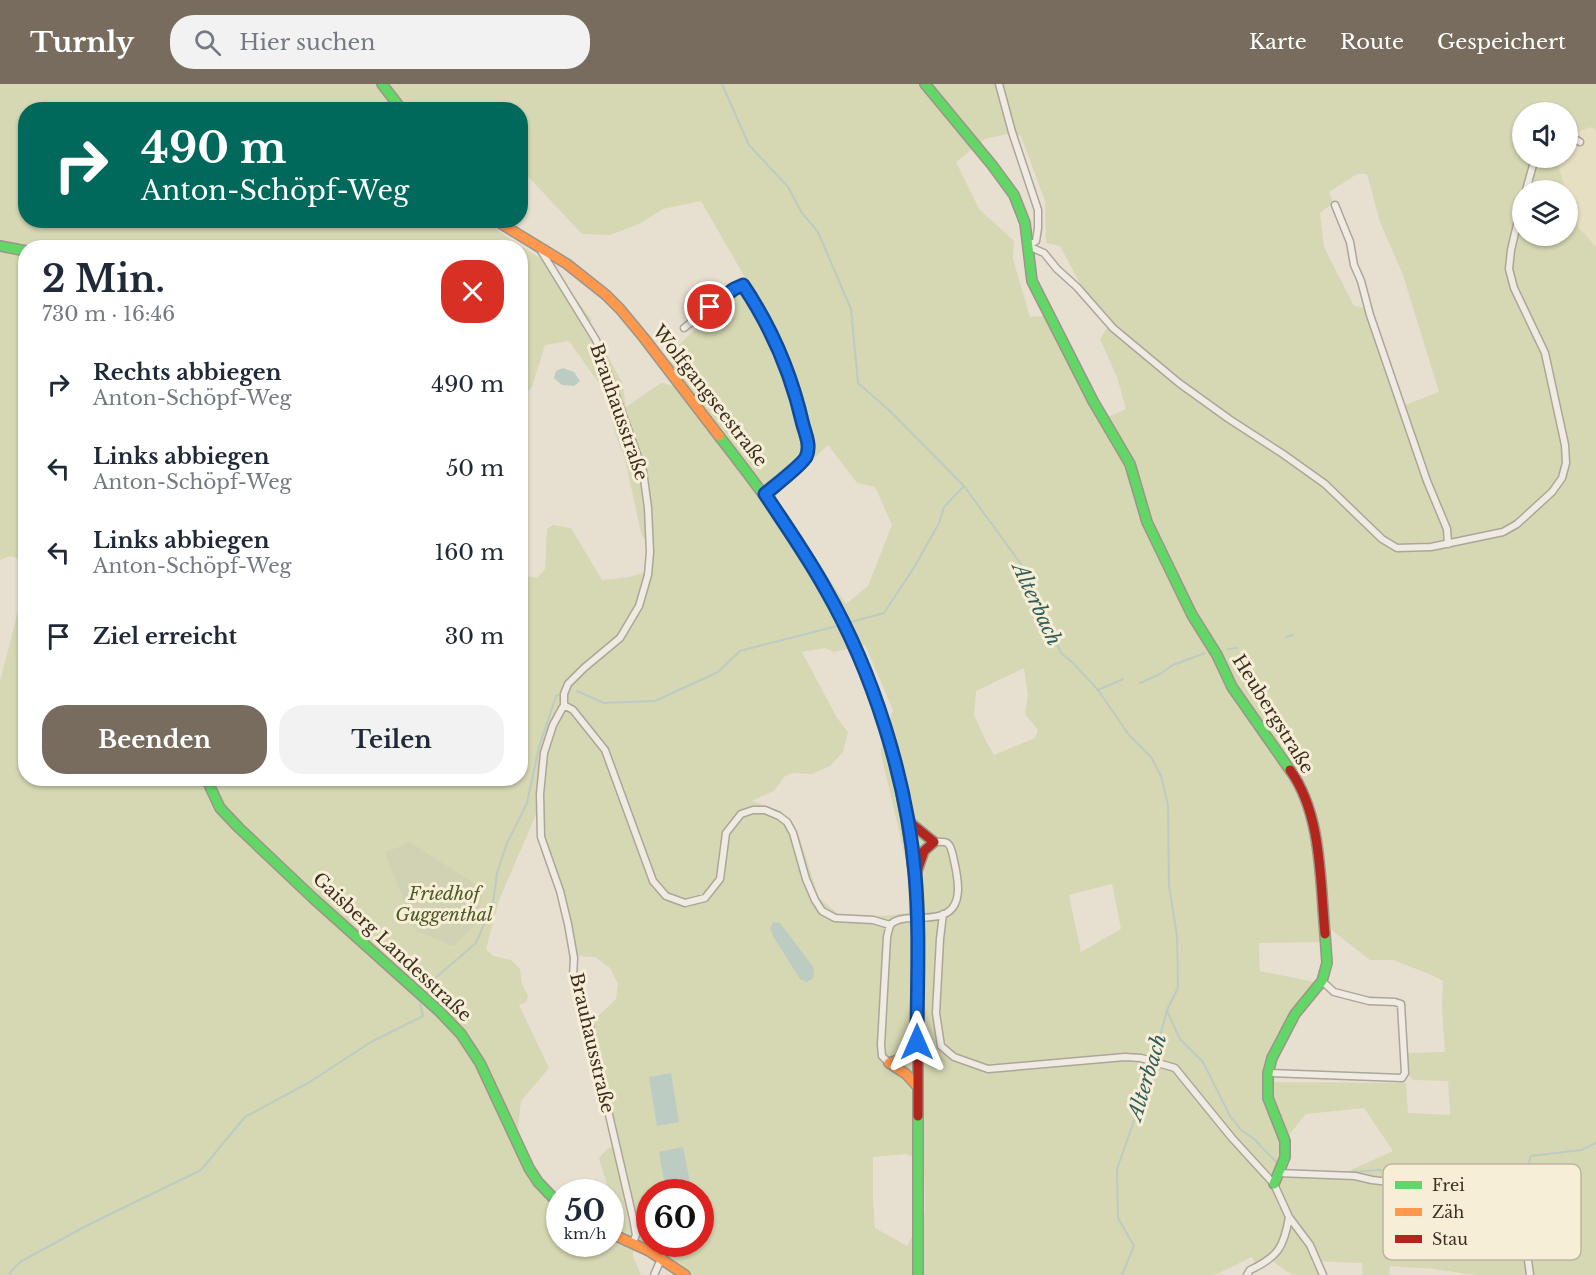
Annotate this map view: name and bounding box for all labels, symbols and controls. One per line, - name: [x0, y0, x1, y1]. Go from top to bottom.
- search box: [170, 15, 590, 69]
- text: Turnly: [30, 25, 134, 60]
- icon: search: [191, 26, 224, 59]
- text: Hier suchen: [239, 29, 375, 56]
- text: Karte: [1249, 29, 1307, 55]
- text: Route: [1340, 29, 1404, 55]
- text: Gespeichert: [1437, 29, 1566, 55]
- map controls: [1512, 102, 1578, 246]
- button: sound: [1512, 102, 1578, 168]
- text: 490 m: [141, 122, 287, 174]
- icon: right: [42, 126, 120, 204]
- text: Anton-Schöpf-Weg: [141, 174, 409, 207]
- button: layers: [1512, 180, 1578, 246]
- text: 2 Min.: [42, 257, 165, 302]
- button: close: [441, 260, 504, 323]
- pin: [684, 281, 735, 332]
- icon: arrive: [693, 290, 726, 323]
- text: 730 m · 16:46: [42, 302, 175, 326]
- street label: Wolfgangseestraße: [647, 320, 772, 471]
- street label: Brauhausstraße: [585, 341, 653, 483]
- text: Rechts abbiegen: [93, 359, 282, 386]
- icon: right: [42, 368, 75, 401]
- text: 490 m: [431, 371, 504, 398]
- text: Anton-Schöpf-Weg: [93, 386, 292, 410]
- text: Links abbiegen: [93, 443, 270, 470]
- icon: left: [42, 452, 75, 485]
- text: 50 m: [446, 455, 504, 482]
- text: Anton-Schöpf-Weg: [93, 470, 292, 494]
- text: Links abbiegen: [93, 527, 270, 554]
- icon: left: [42, 536, 75, 569]
- text: 160 m: [434, 539, 504, 566]
- text: Anton-Schöpf-Weg: [93, 554, 292, 578]
- water label: Alterbach: [1006, 556, 1067, 649]
- icon: arrive: [42, 620, 75, 653]
- text: Ziel erreicht: [93, 623, 237, 650]
- text: 30 m: [445, 623, 504, 650]
- street label: Heubergstraße: [1228, 650, 1318, 778]
- button: Beenden: [42, 705, 267, 774]
- button: Teilen: [279, 705, 504, 774]
- street label: Gaisberg Landesstraße: [308, 868, 476, 1026]
- park label: Friedhof Guggenthal: [395, 883, 493, 926]
- street label: Brauhausstraße: [565, 971, 619, 1115]
- position arrow: [885, 1010, 949, 1074]
- water label: Alterbach: [1122, 1031, 1171, 1126]
- legend: [1383, 1164, 1581, 1260]
- text: Frei: [1432, 1175, 1465, 1195]
- speed limit sign: 60: [636, 1179, 714, 1257]
- text: 50: [565, 1192, 605, 1229]
- text: Zäh: [1432, 1202, 1464, 1222]
- text: km/h: [564, 1224, 606, 1243]
- text: Stau: [1432, 1229, 1468, 1249]

